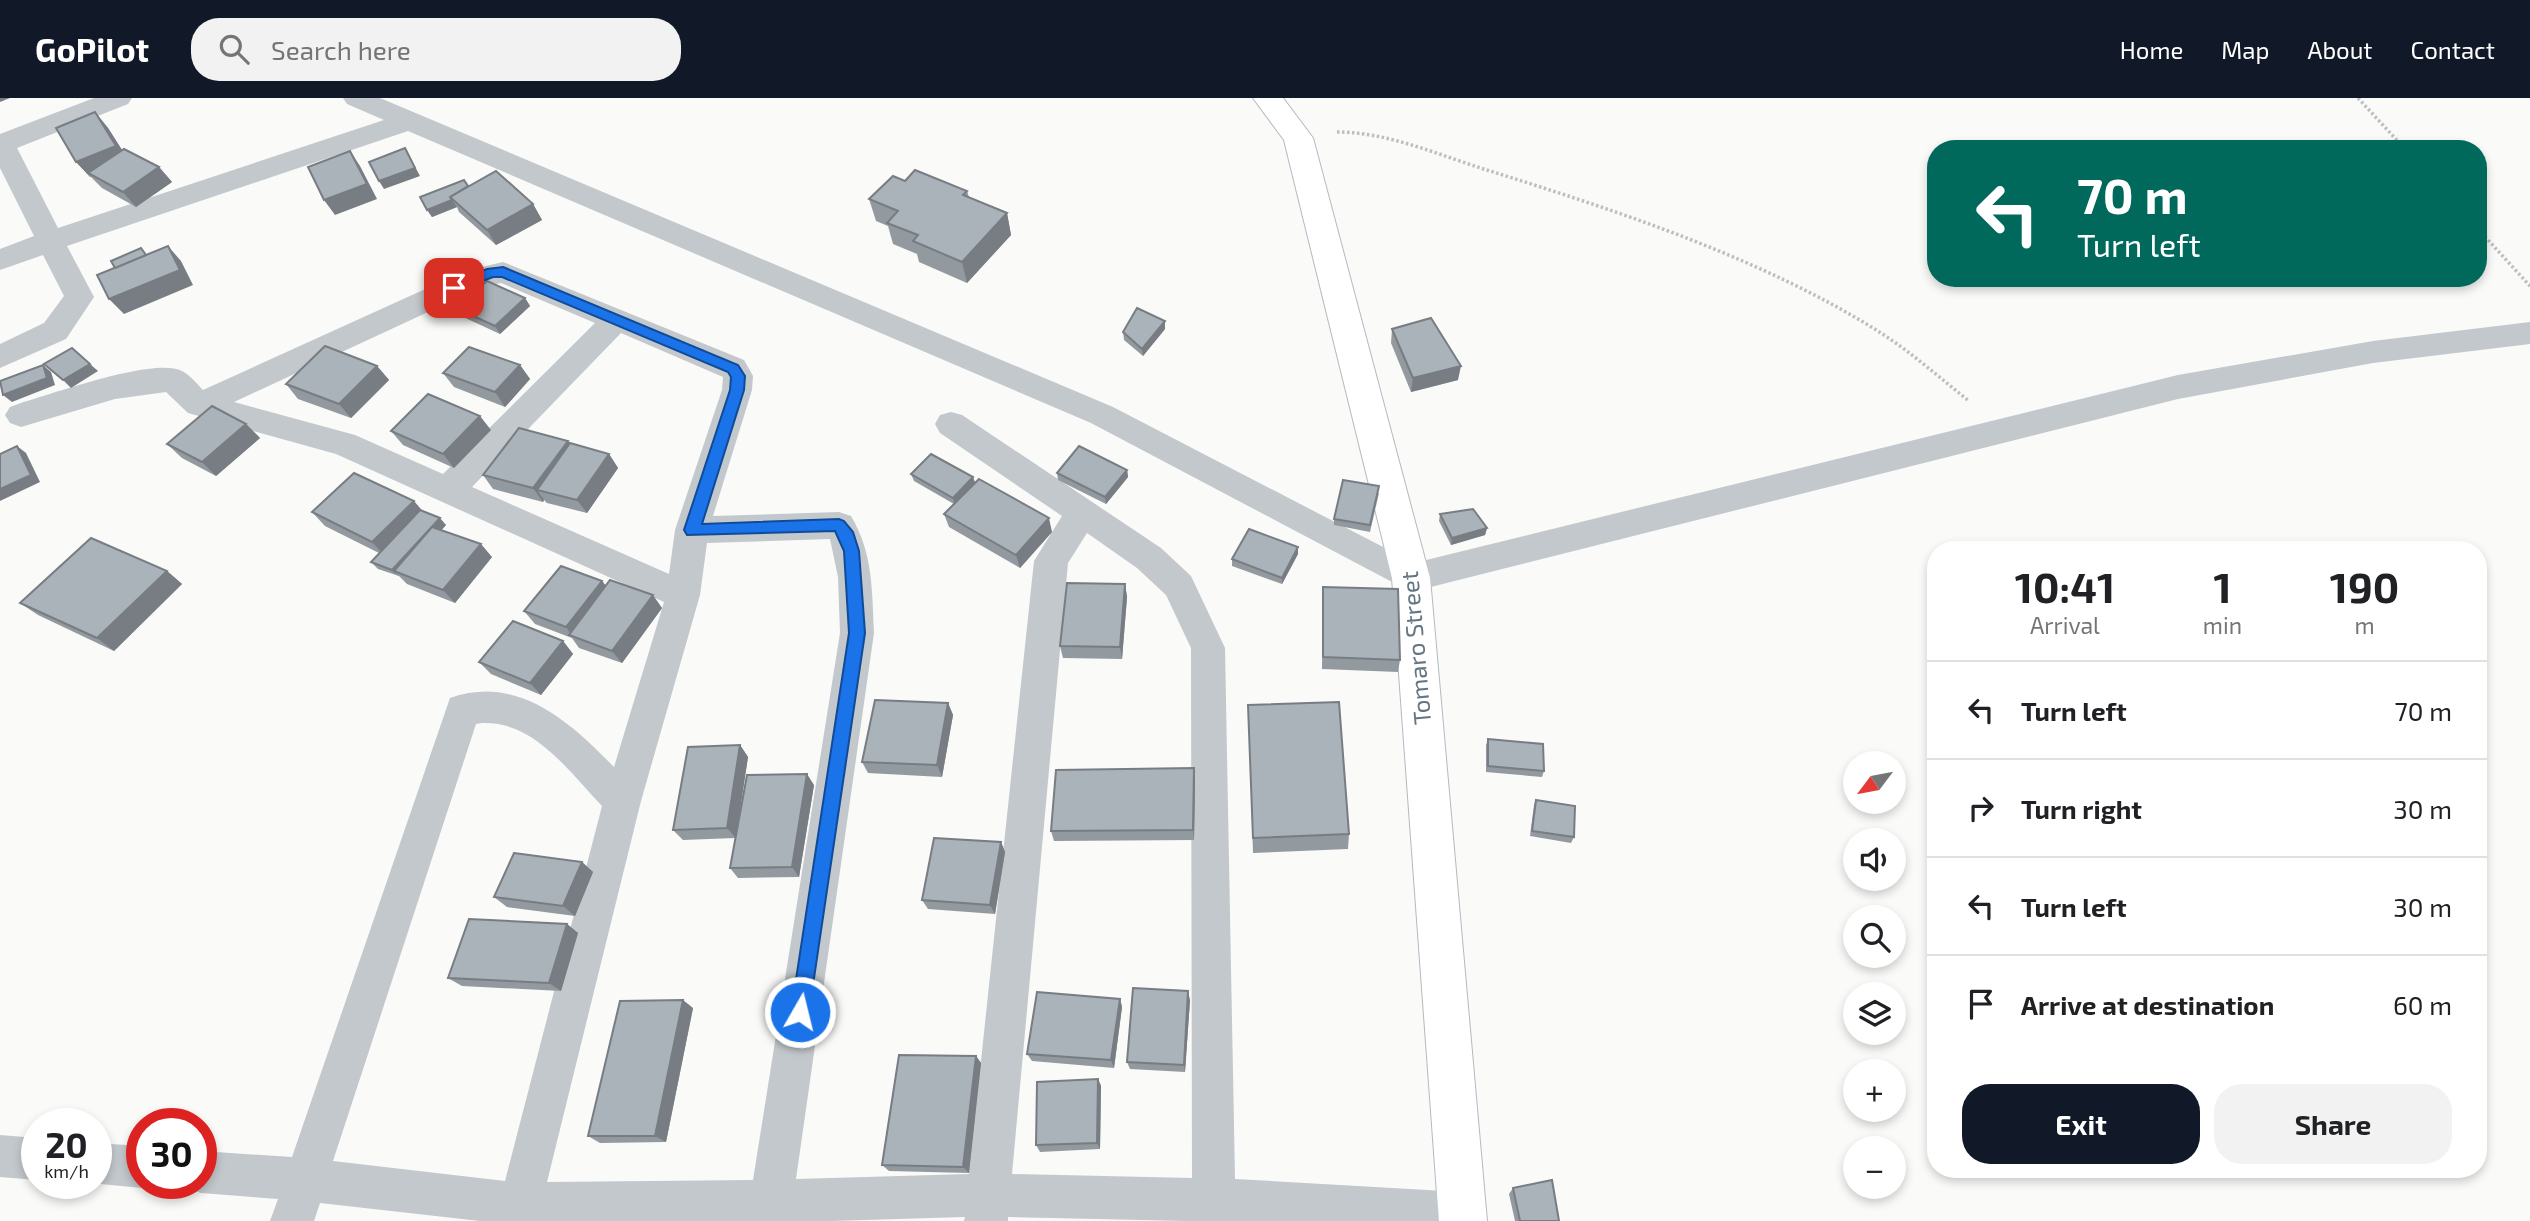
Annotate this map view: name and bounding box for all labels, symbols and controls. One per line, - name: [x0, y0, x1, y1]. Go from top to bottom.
- search box: [191, 18, 681, 81]
- text: GoPilot: [35, 29, 149, 69]
- icon: search: [215, 30, 253, 68]
- text: Search here: [271, 34, 411, 65]
- text: Home: [2120, 35, 2183, 64]
- text: Map: [2221, 35, 2269, 64]
- text: About: [2307, 35, 2373, 64]
- text: Contact: [2411, 35, 2495, 64]
- text: 70 m: [2077, 165, 2188, 224]
- icon: left: [1962, 168, 2053, 259]
- text: Turn left: [2077, 225, 2201, 263]
- pin: [424, 258, 484, 318]
- icon: arrive: [435, 269, 473, 307]
- text: 10:41: [2015, 561, 2115, 611]
- text: 1: [2213, 561, 2232, 611]
- text: 190: [2330, 561, 2399, 611]
- street label: Tomaro Street: [1394, 570, 1436, 726]
- text: Arrival: [2030, 611, 2100, 639]
- text: min: [2203, 611, 2242, 639]
- text: m: [2354, 611, 2375, 639]
- icon: left: [1962, 691, 2000, 729]
- text: Turn left: [2021, 695, 2127, 726]
- text: 70 m: [2394, 695, 2452, 726]
- north arrow: [1843, 751, 1906, 814]
- map controls: [1843, 751, 1906, 1199]
- icon: right: [1962, 789, 2000, 827]
- text: Turn right: [2021, 793, 2142, 824]
- text: 30 m: [2393, 793, 2452, 824]
- button: sound: [1843, 828, 1906, 891]
- icon: left: [1962, 887, 2000, 925]
- text: Turn left: [2021, 891, 2127, 922]
- text: 30 m: [2393, 891, 2452, 922]
- button: search: [1843, 905, 1906, 968]
- position arrow: [763, 975, 837, 1049]
- button: layers: [1843, 982, 1906, 1045]
- icon: arrive: [1962, 985, 2000, 1023]
- text: Arrive at destination: [2021, 989, 2274, 1020]
- text: 60 m: [2393, 989, 2452, 1020]
- button: +: [1843, 1059, 1906, 1122]
- button: Exit: [1962, 1084, 2200, 1164]
- button: Share: [2214, 1084, 2452, 1164]
- speed limit sign: 30: [126, 1108, 217, 1199]
- text: 20: [45, 1123, 88, 1165]
- button: −: [1843, 1136, 1906, 1199]
- text: km/h: [44, 1160, 89, 1182]

